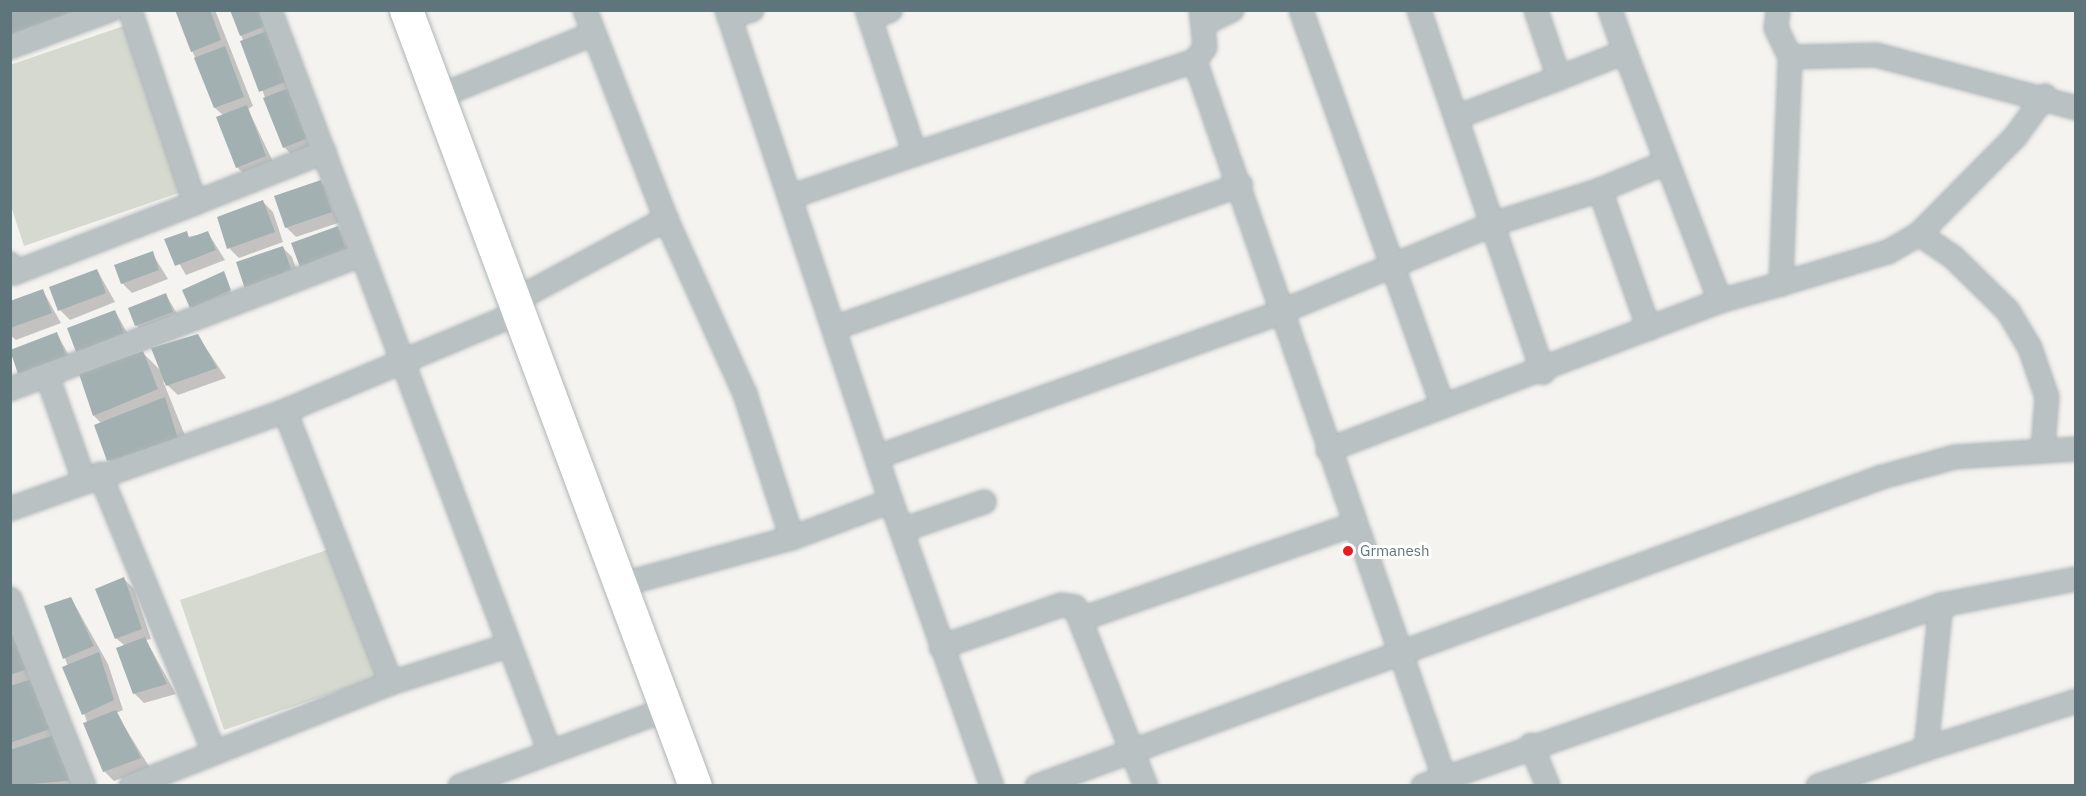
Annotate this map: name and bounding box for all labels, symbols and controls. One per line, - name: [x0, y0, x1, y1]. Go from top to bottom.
- place label: Grmanesh: [1360, 542, 1430, 560]
- marker: Grmanesh: [1341, 544, 1355, 558]

